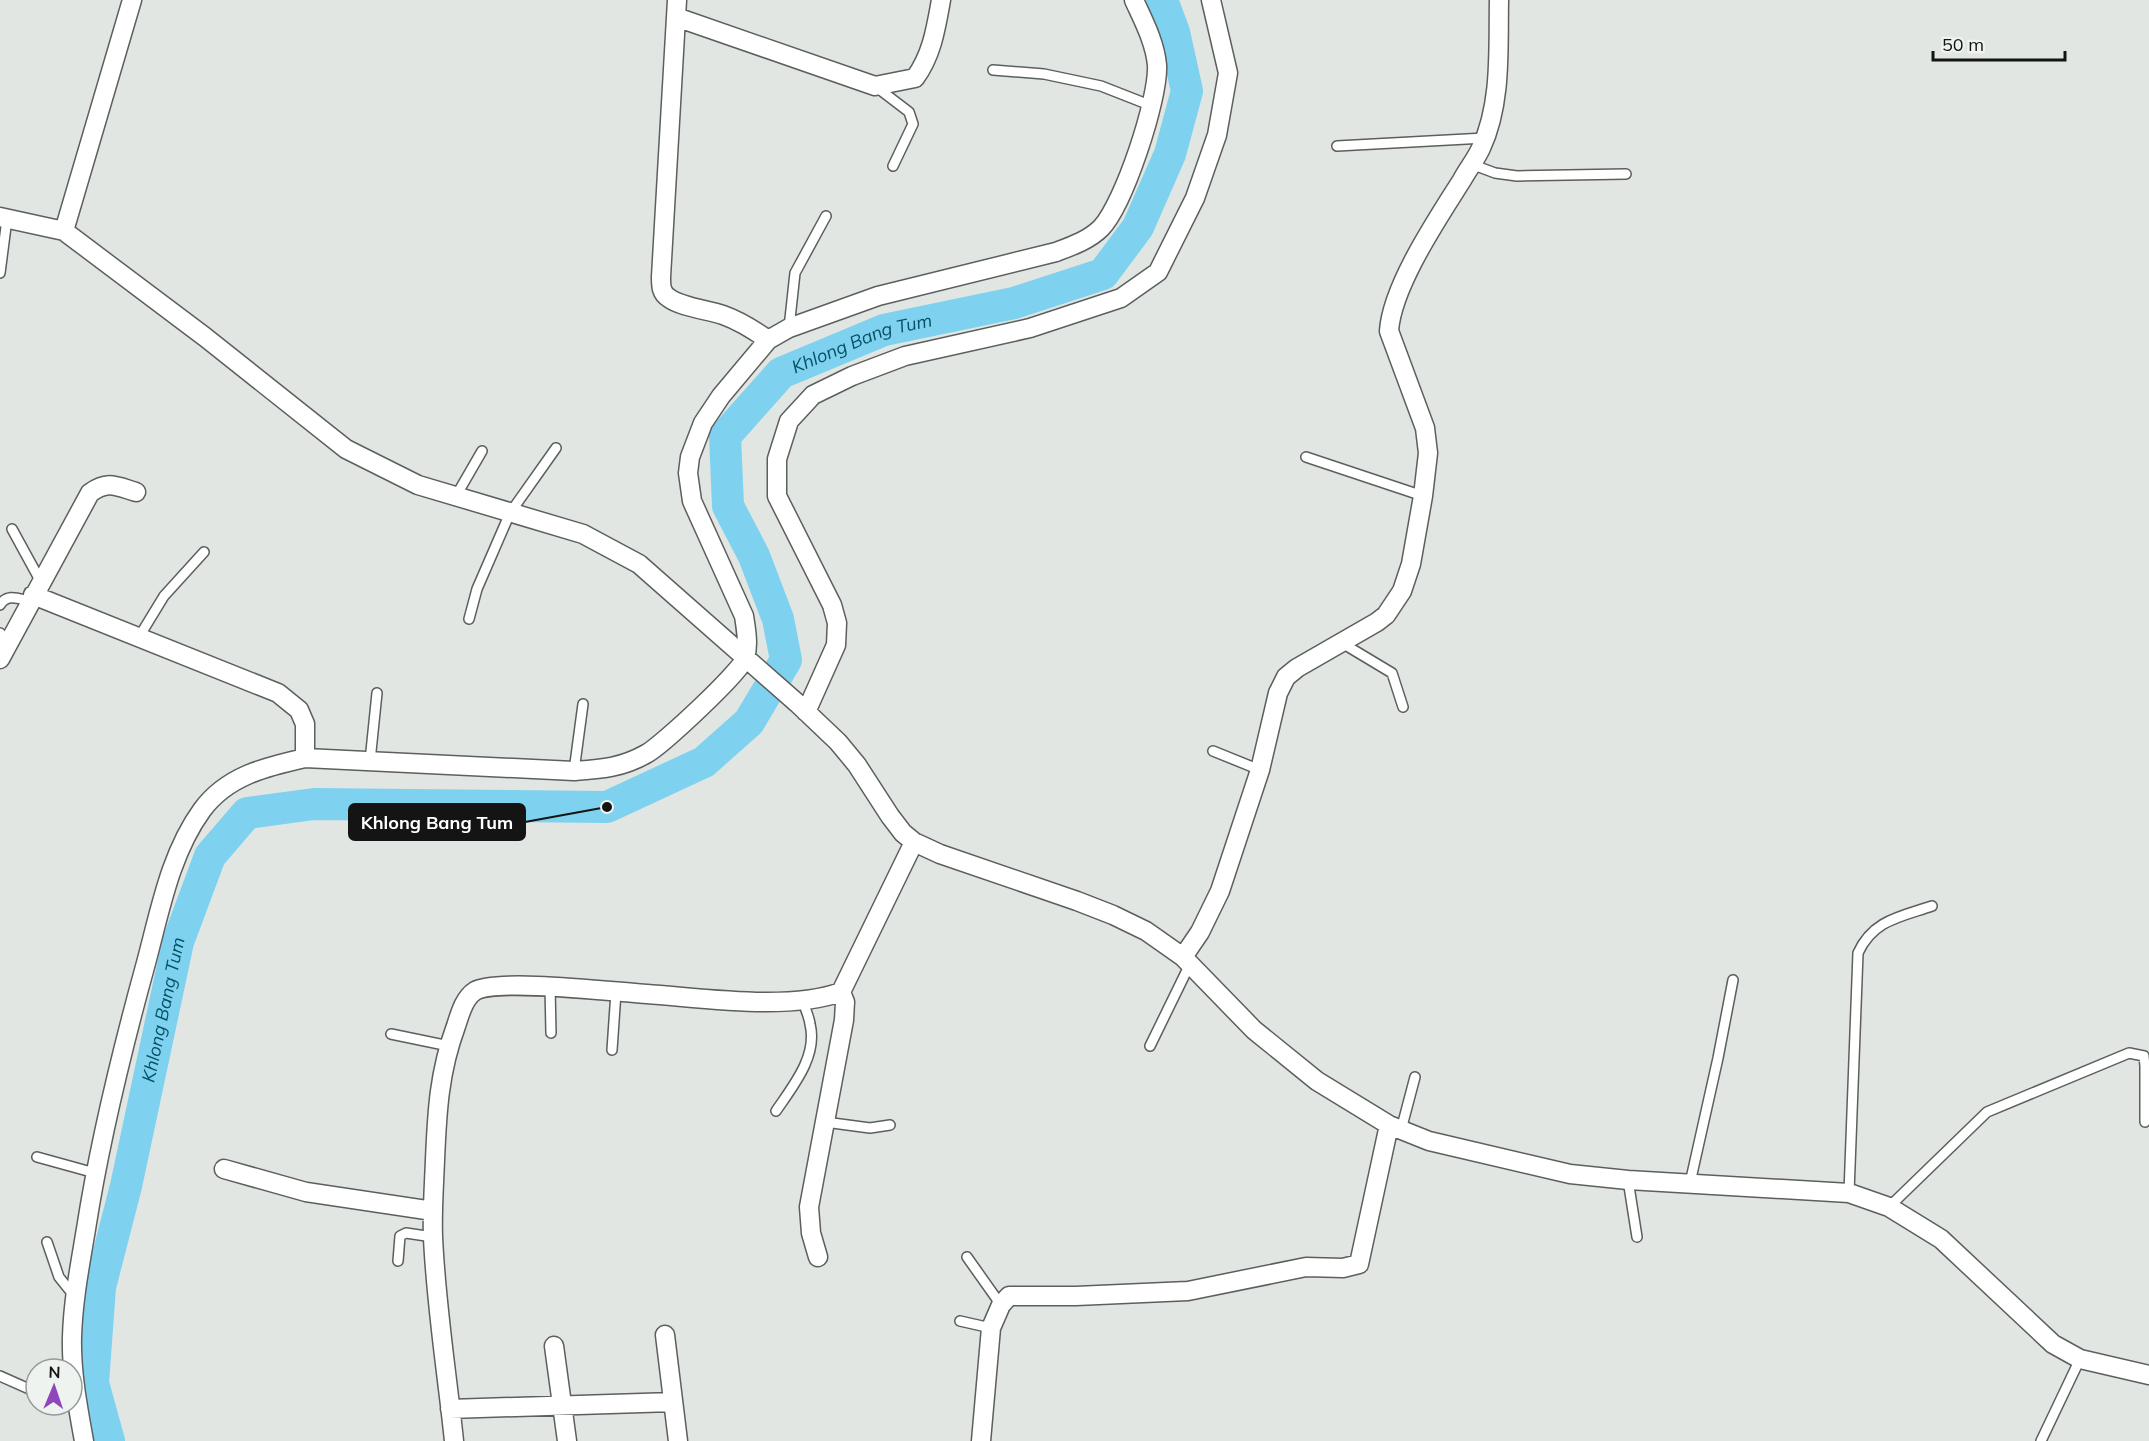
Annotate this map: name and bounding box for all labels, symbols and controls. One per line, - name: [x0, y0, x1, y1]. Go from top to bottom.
- scale bar: [1933, 24, 2065, 62]
- text: 50 m: [1942, 33, 1984, 56]
- water label: Khlong Bang Tum: [788, 308, 934, 378]
- callout: Khlong Bang Tum: [349, 804, 525, 840]
- text: Khlong Bang Tum: [361, 811, 513, 834]
- water label: Khlong Bang Tum: [136, 935, 190, 1084]
- north arrow: [24, 1357, 84, 1417]
- text: N: [48, 1362, 61, 1382]

